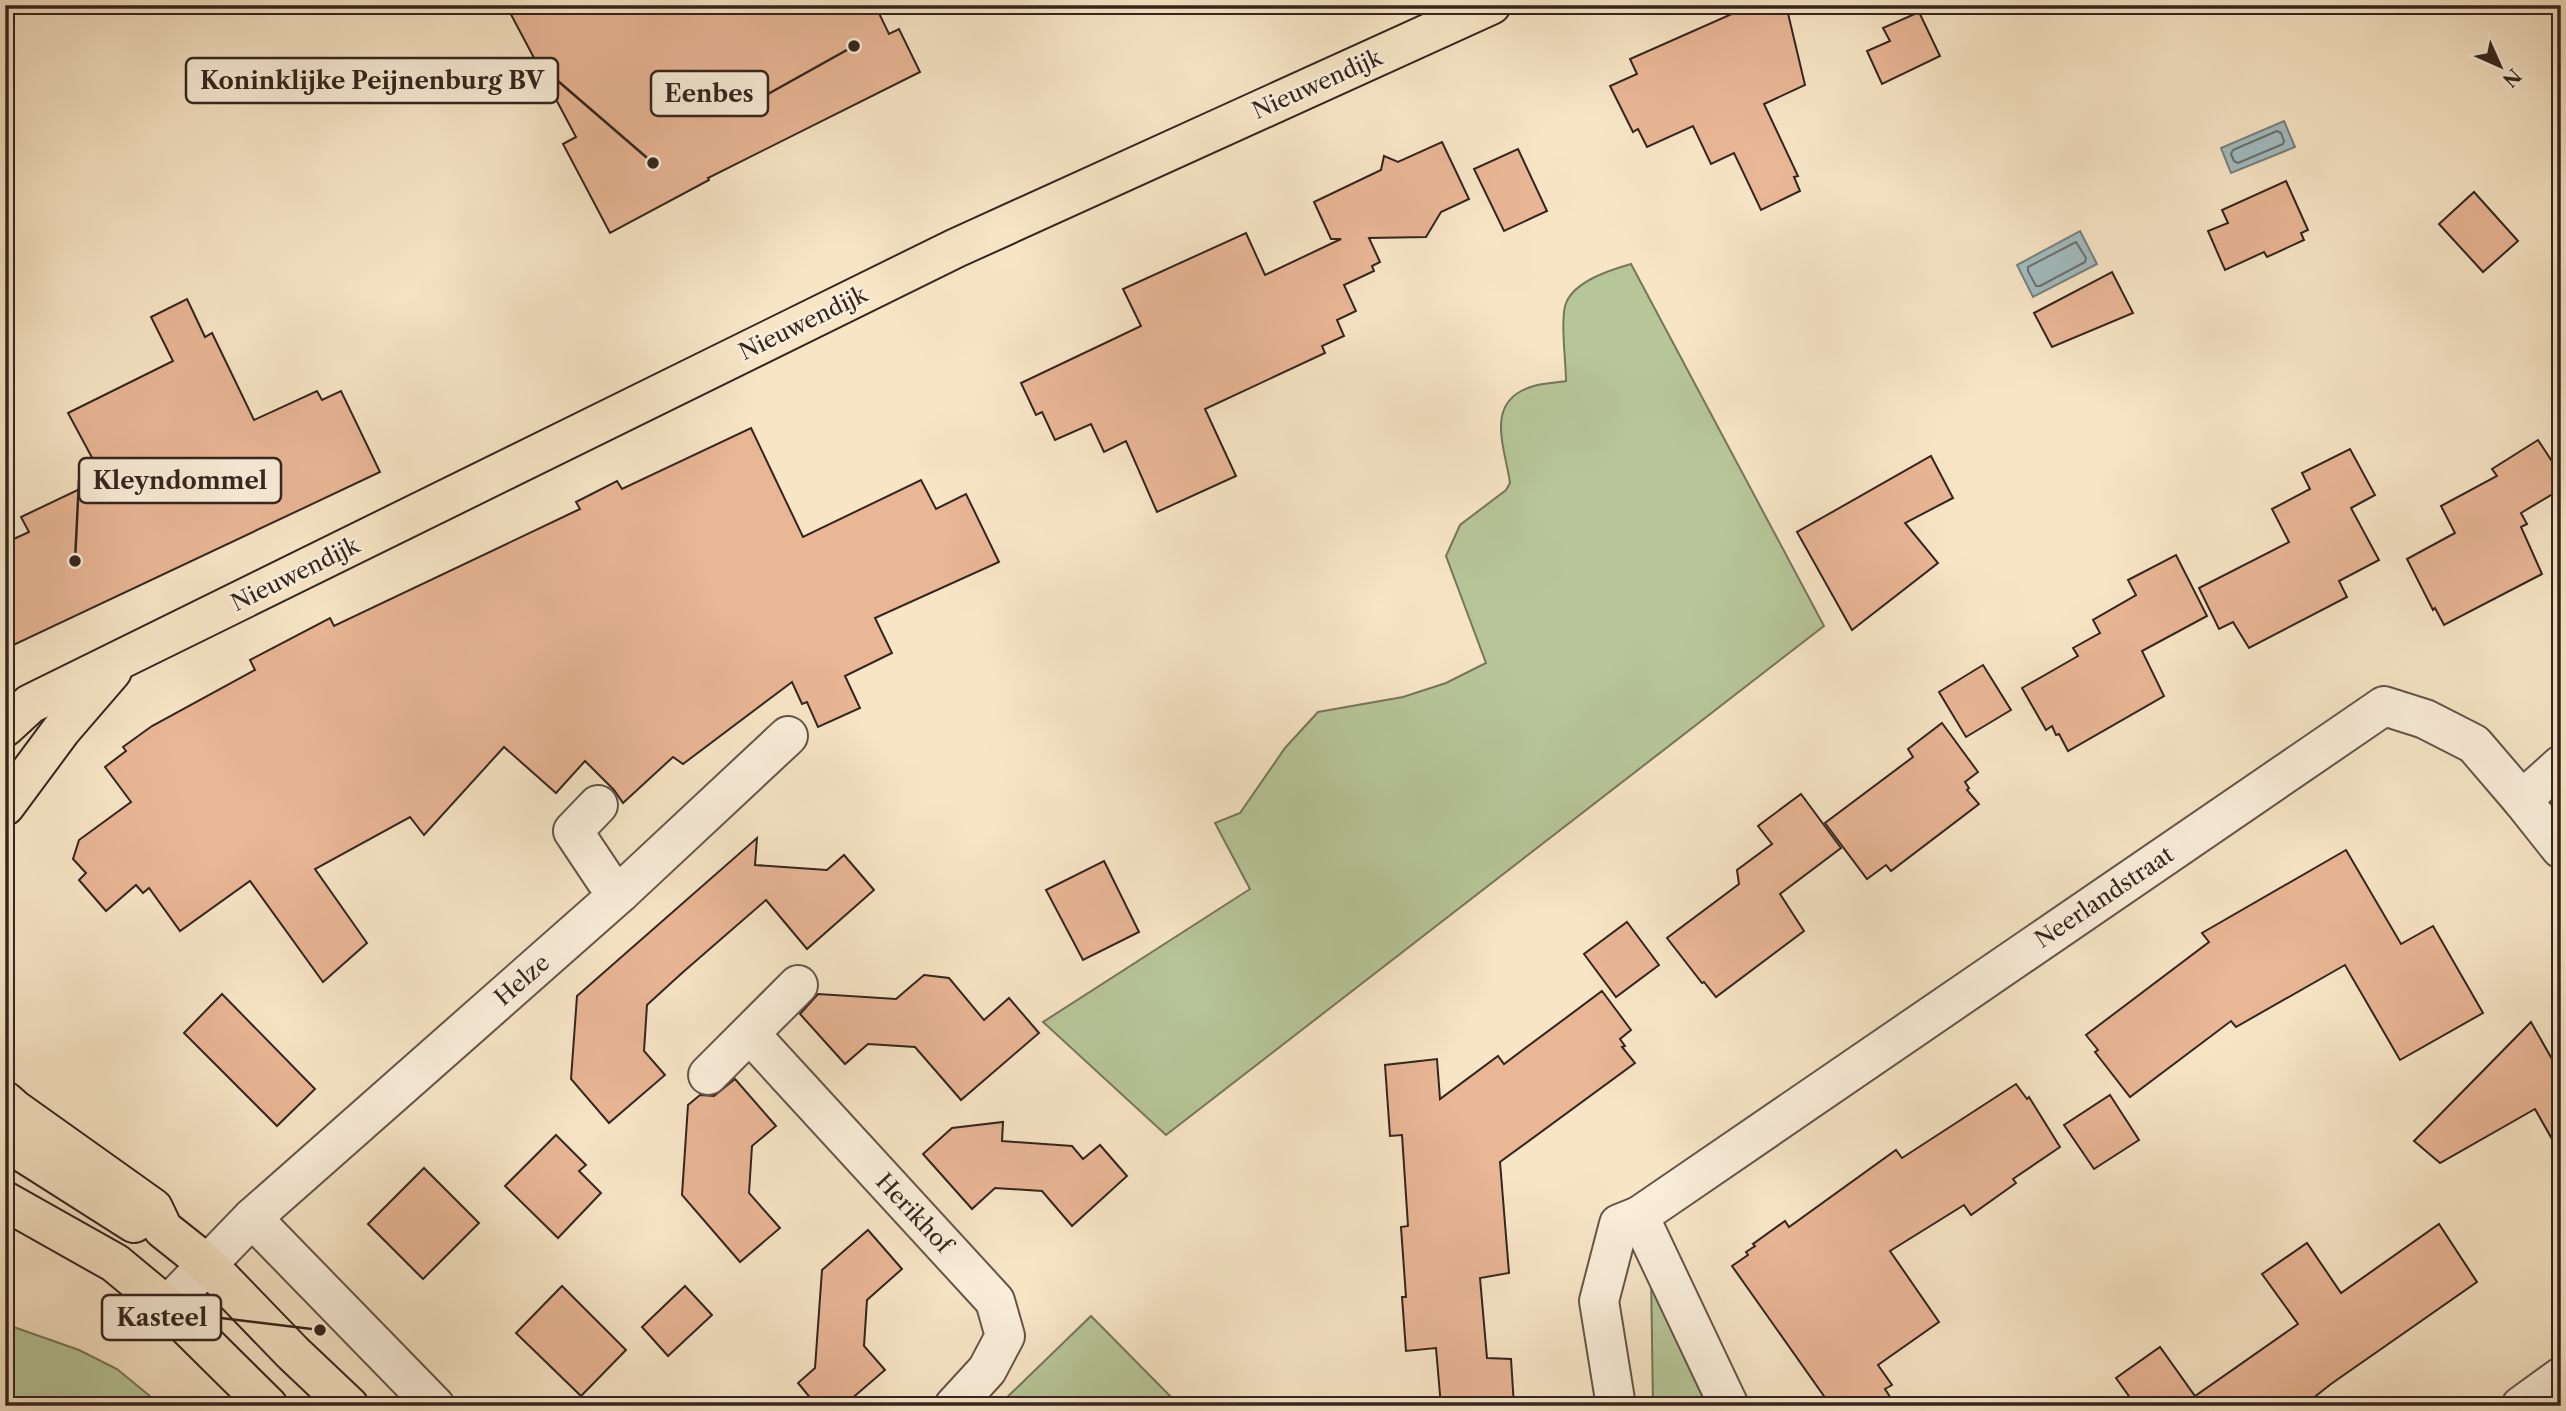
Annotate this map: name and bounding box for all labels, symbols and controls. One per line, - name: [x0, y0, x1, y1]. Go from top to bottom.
- north arrow: [2464, 32, 2534, 102]
- street label: Nieuwendijk: [1248, 42, 1388, 125]
- callout: Koninklijke Peijnenburg BV: [186, 58, 558, 103]
- text: N: [2498, 64, 2526, 92]
- text: Koninklijke Peijnenburg BV: [200, 66, 546, 95]
- callout: Eenbes: [651, 71, 768, 116]
- text: Eenbes: [664, 79, 754, 108]
- street label: Nieuwendijk: [734, 279, 873, 366]
- callout: Kleyndommel: [79, 458, 281, 503]
- text: Kleyndommel: [93, 466, 267, 495]
- street label: Nieuwendijk: [226, 530, 365, 617]
- street label: Neerlandstraat: [2029, 840, 2179, 954]
- street label: Helze: [489, 949, 555, 1011]
- street label: Herikhof: [870, 1167, 960, 1261]
- callout: Kasteel: [102, 1295, 221, 1340]
- text: Kasteel: [117, 1303, 207, 1332]

